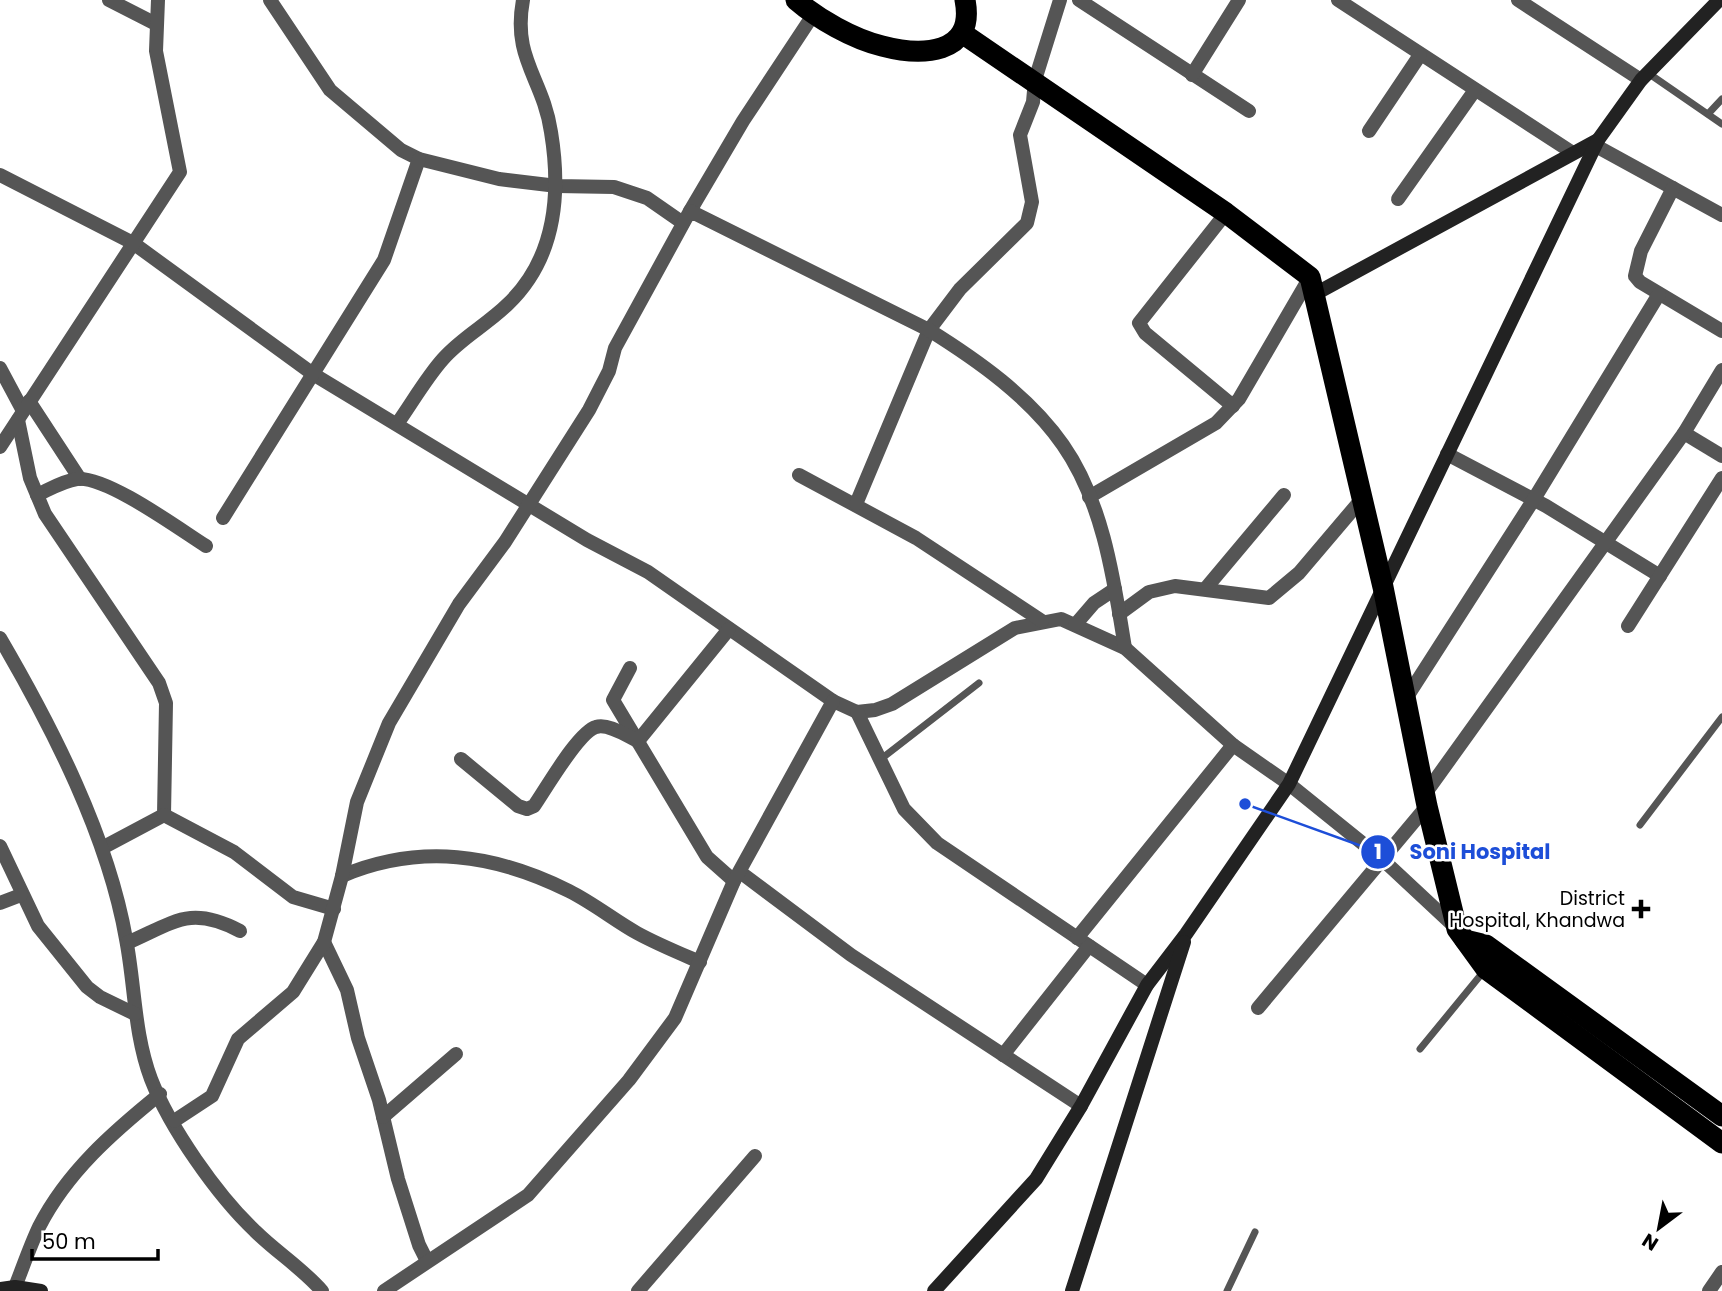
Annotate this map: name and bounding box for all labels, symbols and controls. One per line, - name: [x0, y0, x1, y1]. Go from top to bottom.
- callout: Soni Hospital: [1360, 831, 1564, 873]
- text: 1: [1374, 837, 1382, 866]
- text: Soni Hospital: [1410, 837, 1550, 866]
- place label: District Hospital, Khandwa: [1449, 885, 1625, 934]
- marker: District Hospital, Khandwa: [1631, 899, 1651, 919]
- north arrow: [1624, 1193, 1694, 1263]
- scale bar: [32, 1218, 158, 1262]
- text: 50 m: [42, 1227, 96, 1256]
- text: N: [1637, 1227, 1663, 1257]

